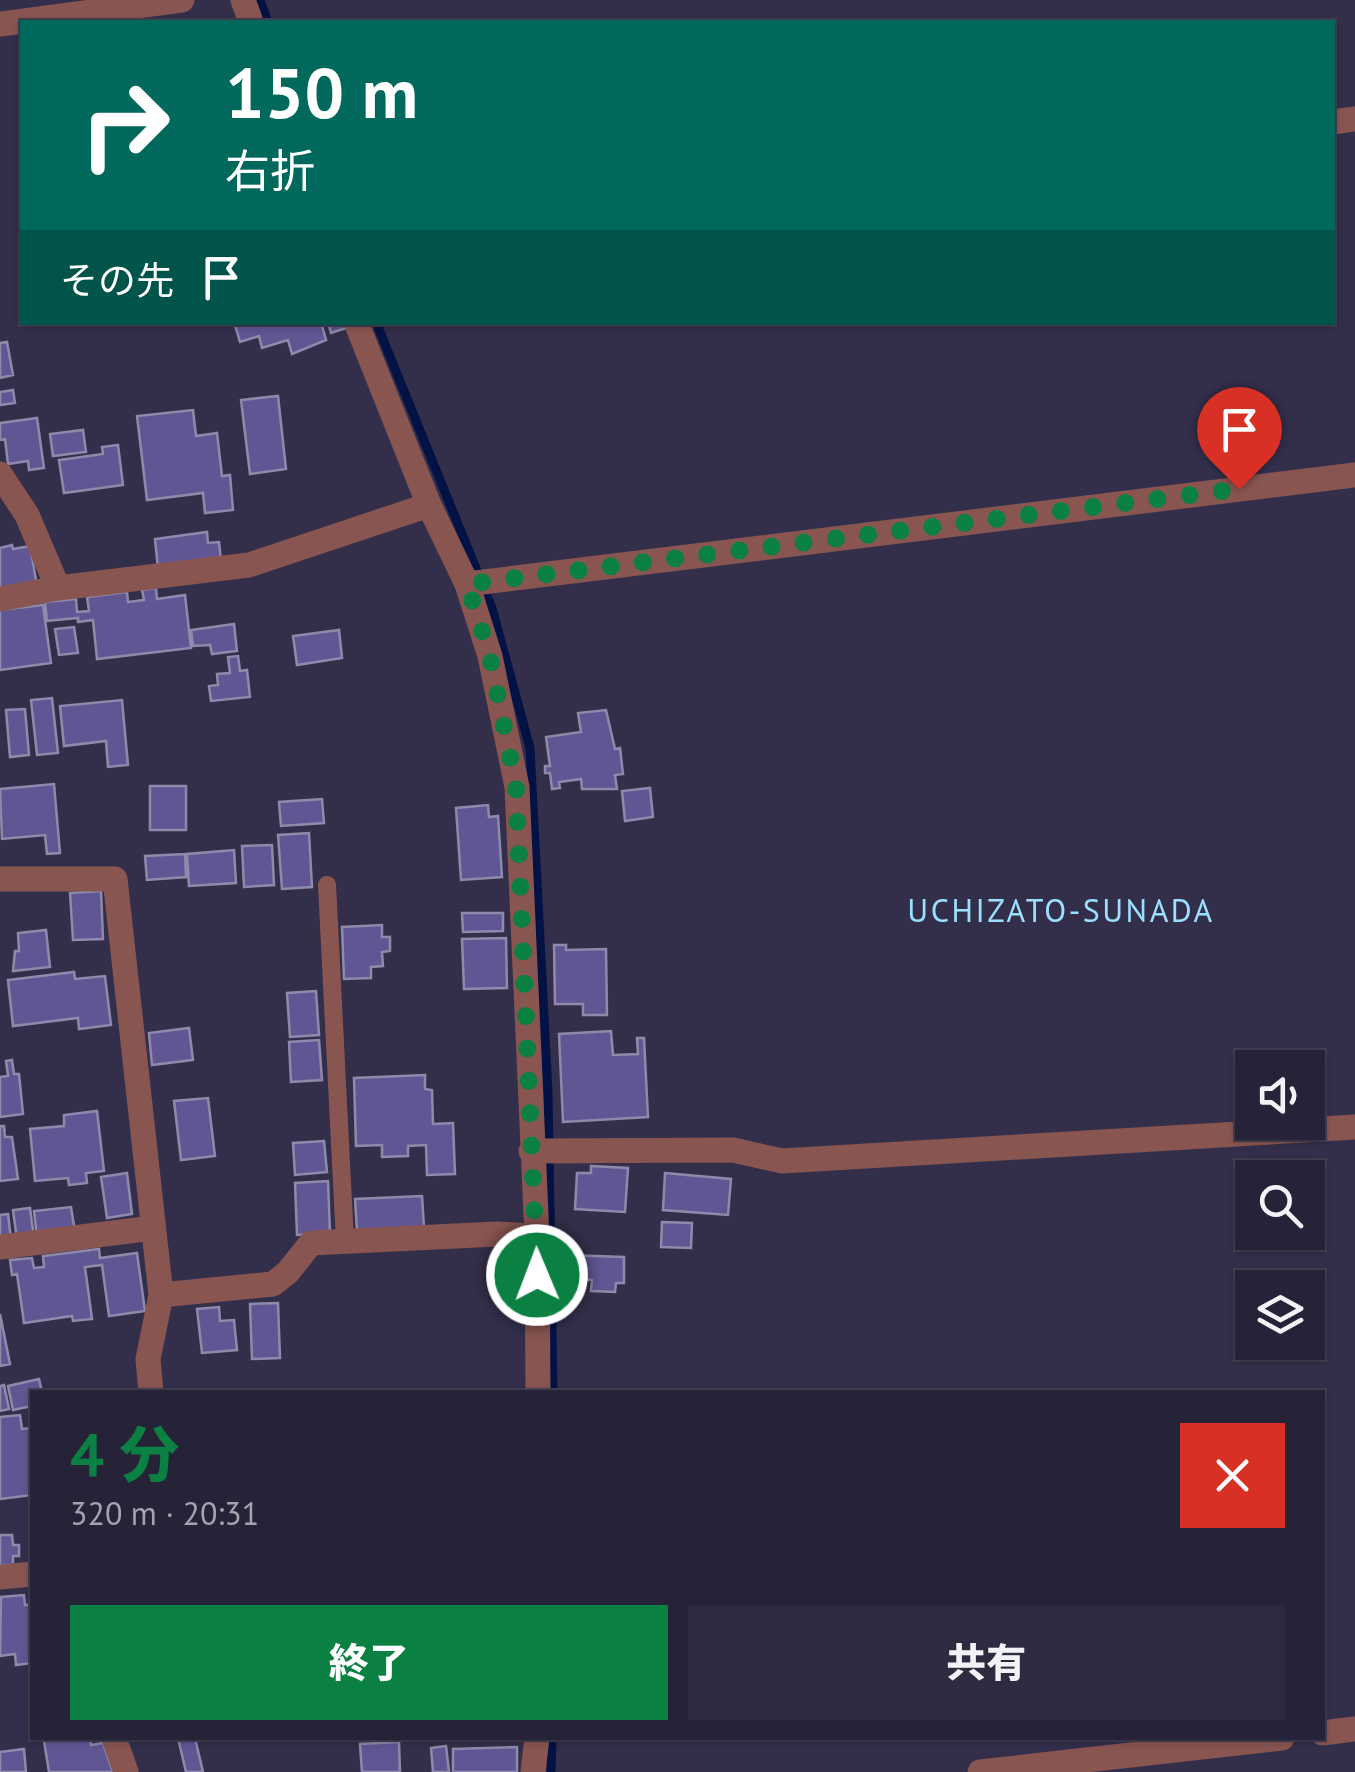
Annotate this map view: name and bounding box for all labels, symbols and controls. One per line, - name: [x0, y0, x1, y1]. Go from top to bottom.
- text: 150 m: [225, 47, 418, 137]
- icon: right: [60, 60, 190, 190]
- text: 右折: [225, 141, 315, 199]
- icon: arrive: [194, 250, 249, 305]
- text: その先: [60, 255, 174, 304]
- pin: [1197, 387, 1282, 490]
- icon: arrive: [1212, 402, 1267, 457]
- district label: UCHIZATO-SUNADA: [907, 889, 1215, 931]
- map controls: [1235, 1050, 1325, 1360]
- button: sound: [1235, 1050, 1325, 1140]
- button: search: [1235, 1160, 1325, 1250]
- position arrow: [485, 1223, 589, 1327]
- button: layers: [1235, 1270, 1325, 1360]
- text: 4 分: [70, 1415, 179, 1493]
- button: close: [1180, 1423, 1285, 1528]
- text: 320 m · 20:31: [70, 1492, 259, 1534]
- button: 終了: [70, 1605, 668, 1720]
- button: 共有: [688, 1605, 1285, 1720]

